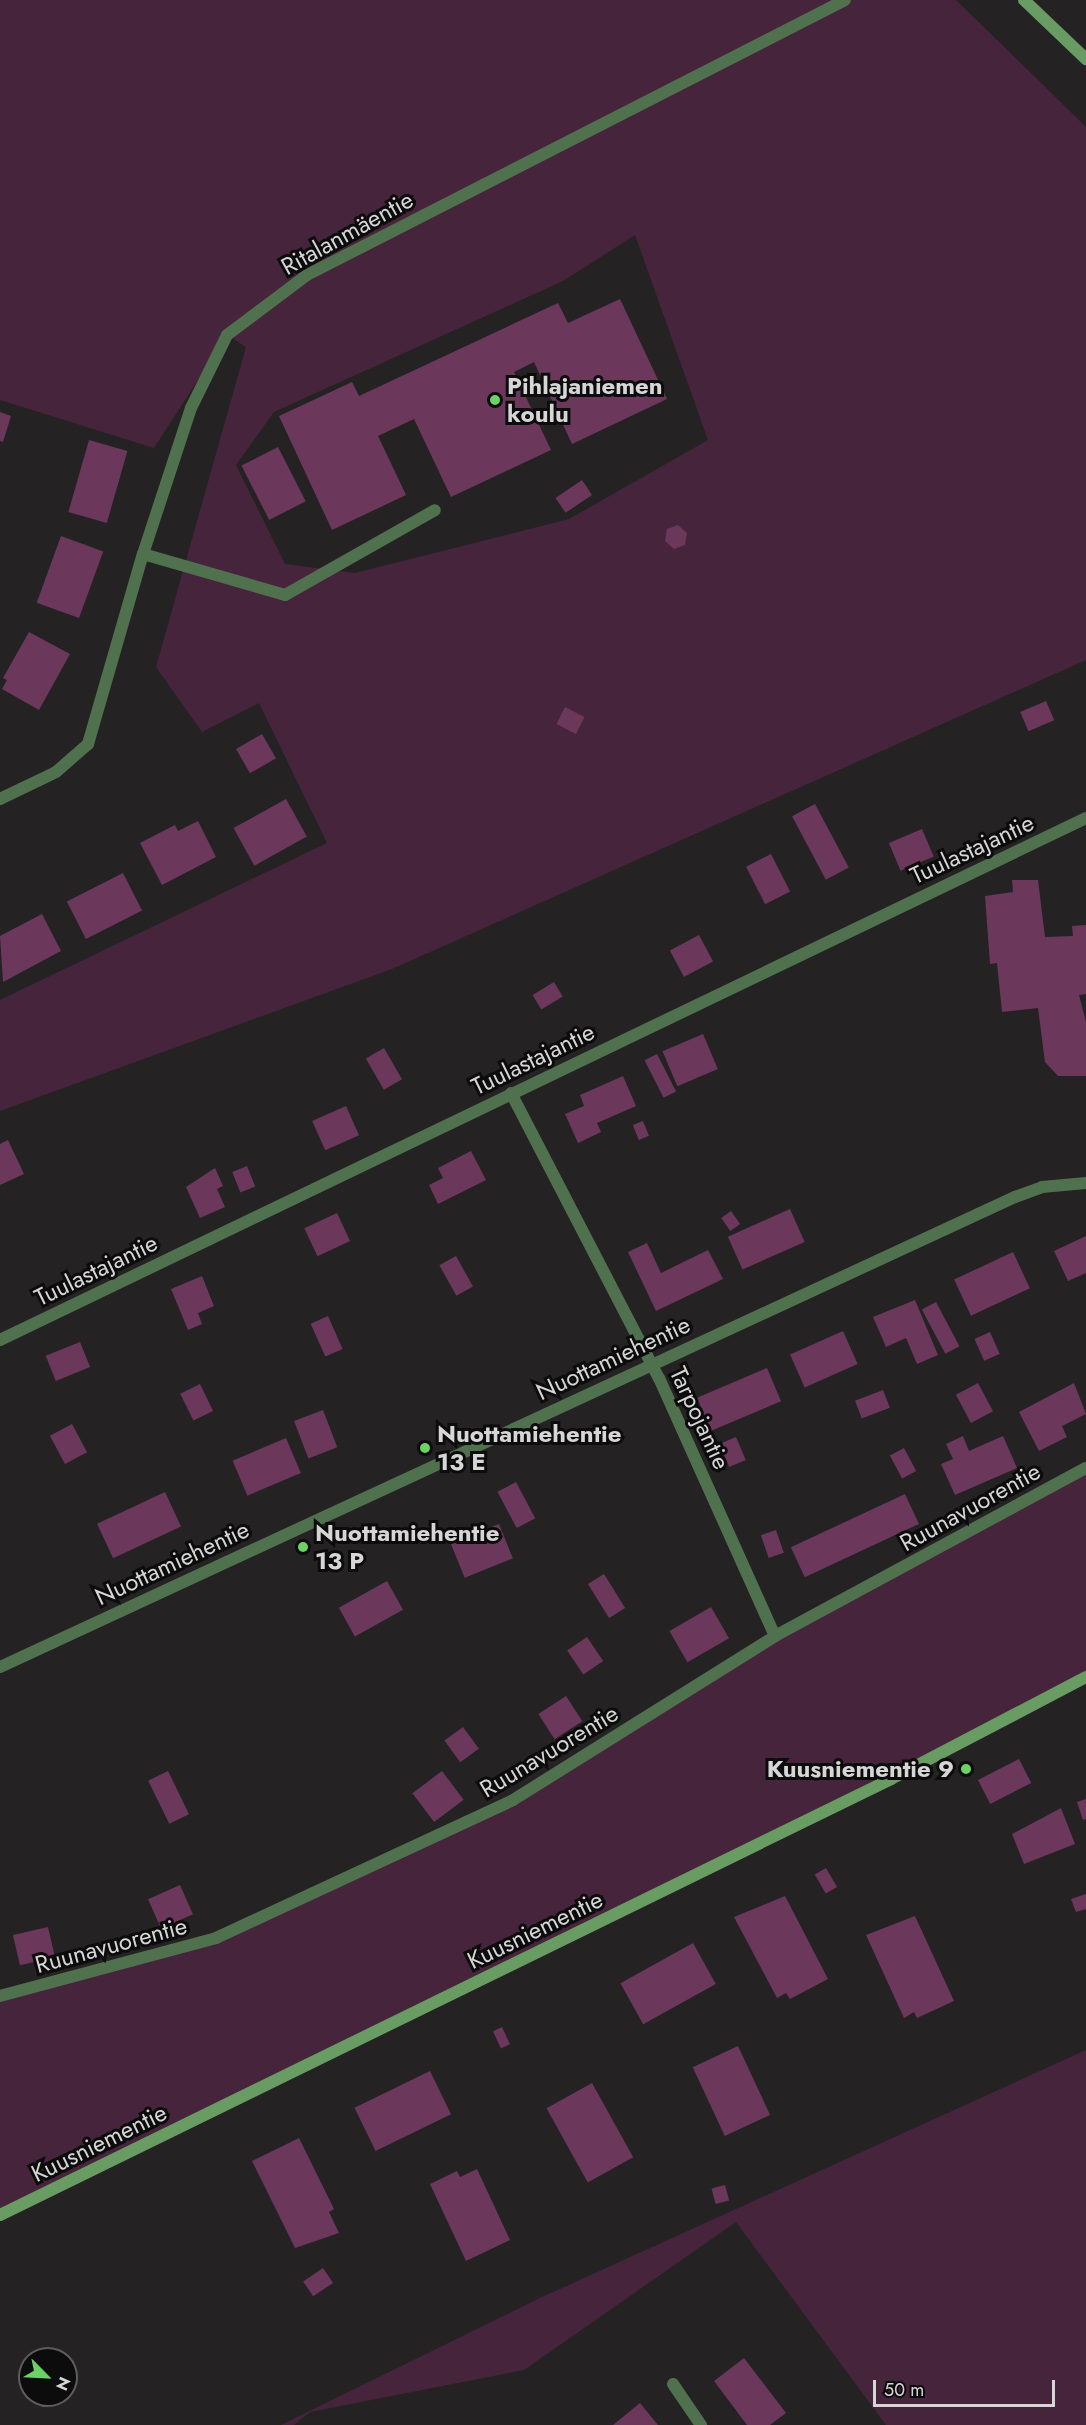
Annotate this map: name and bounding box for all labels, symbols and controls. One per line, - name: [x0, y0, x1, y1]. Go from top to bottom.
- street label: Ritalanmäentie: [276, 185, 418, 281]
- place label: Pihlajaniemen koulu: [507, 372, 663, 428]
- marker: Pihlajaniemen koulu: [488, 393, 502, 407]
- street label: Tuulastajantie: [906, 808, 1038, 890]
- street label: Tuulastajantie: [467, 1017, 599, 1101]
- street label: Tuulastajantie: [30, 1228, 162, 1312]
- street label: Nuottamiehentie: [531, 1310, 695, 1406]
- street label: Tarpojantie: [664, 1362, 736, 1474]
- place label: Nuottamiehentie 13 E: [437, 1420, 621, 1476]
- marker: Nuottamiehentie 13 E: [418, 1441, 432, 1455]
- street label: Ruunavuorentie: [895, 1457, 1045, 1557]
- street label: Nuottamiehentie: [90, 1515, 254, 1611]
- place label: Nuottamiehentie 13 P: [315, 1519, 499, 1575]
- marker: Nuottamiehentie 13 P: [296, 1540, 310, 1554]
- street label: Ruunavuorentie: [475, 1698, 623, 1804]
- place label: Kuusniementie 9: [767, 1755, 954, 1783]
- marker: Kuusniementie 9: [959, 1762, 973, 1776]
- street label: Kuusniementie: [463, 1885, 607, 1975]
- street label: Ruunavuorentie: [32, 1911, 190, 1979]
- street label: Kuusniementie: [27, 2098, 171, 2188]
- north arrow: [18, 2347, 78, 2407]
- scale bar: [876, 2368, 1058, 2406]
- text: N: [50, 2373, 76, 2394]
- text: 50 m: [884, 2377, 924, 2403]

